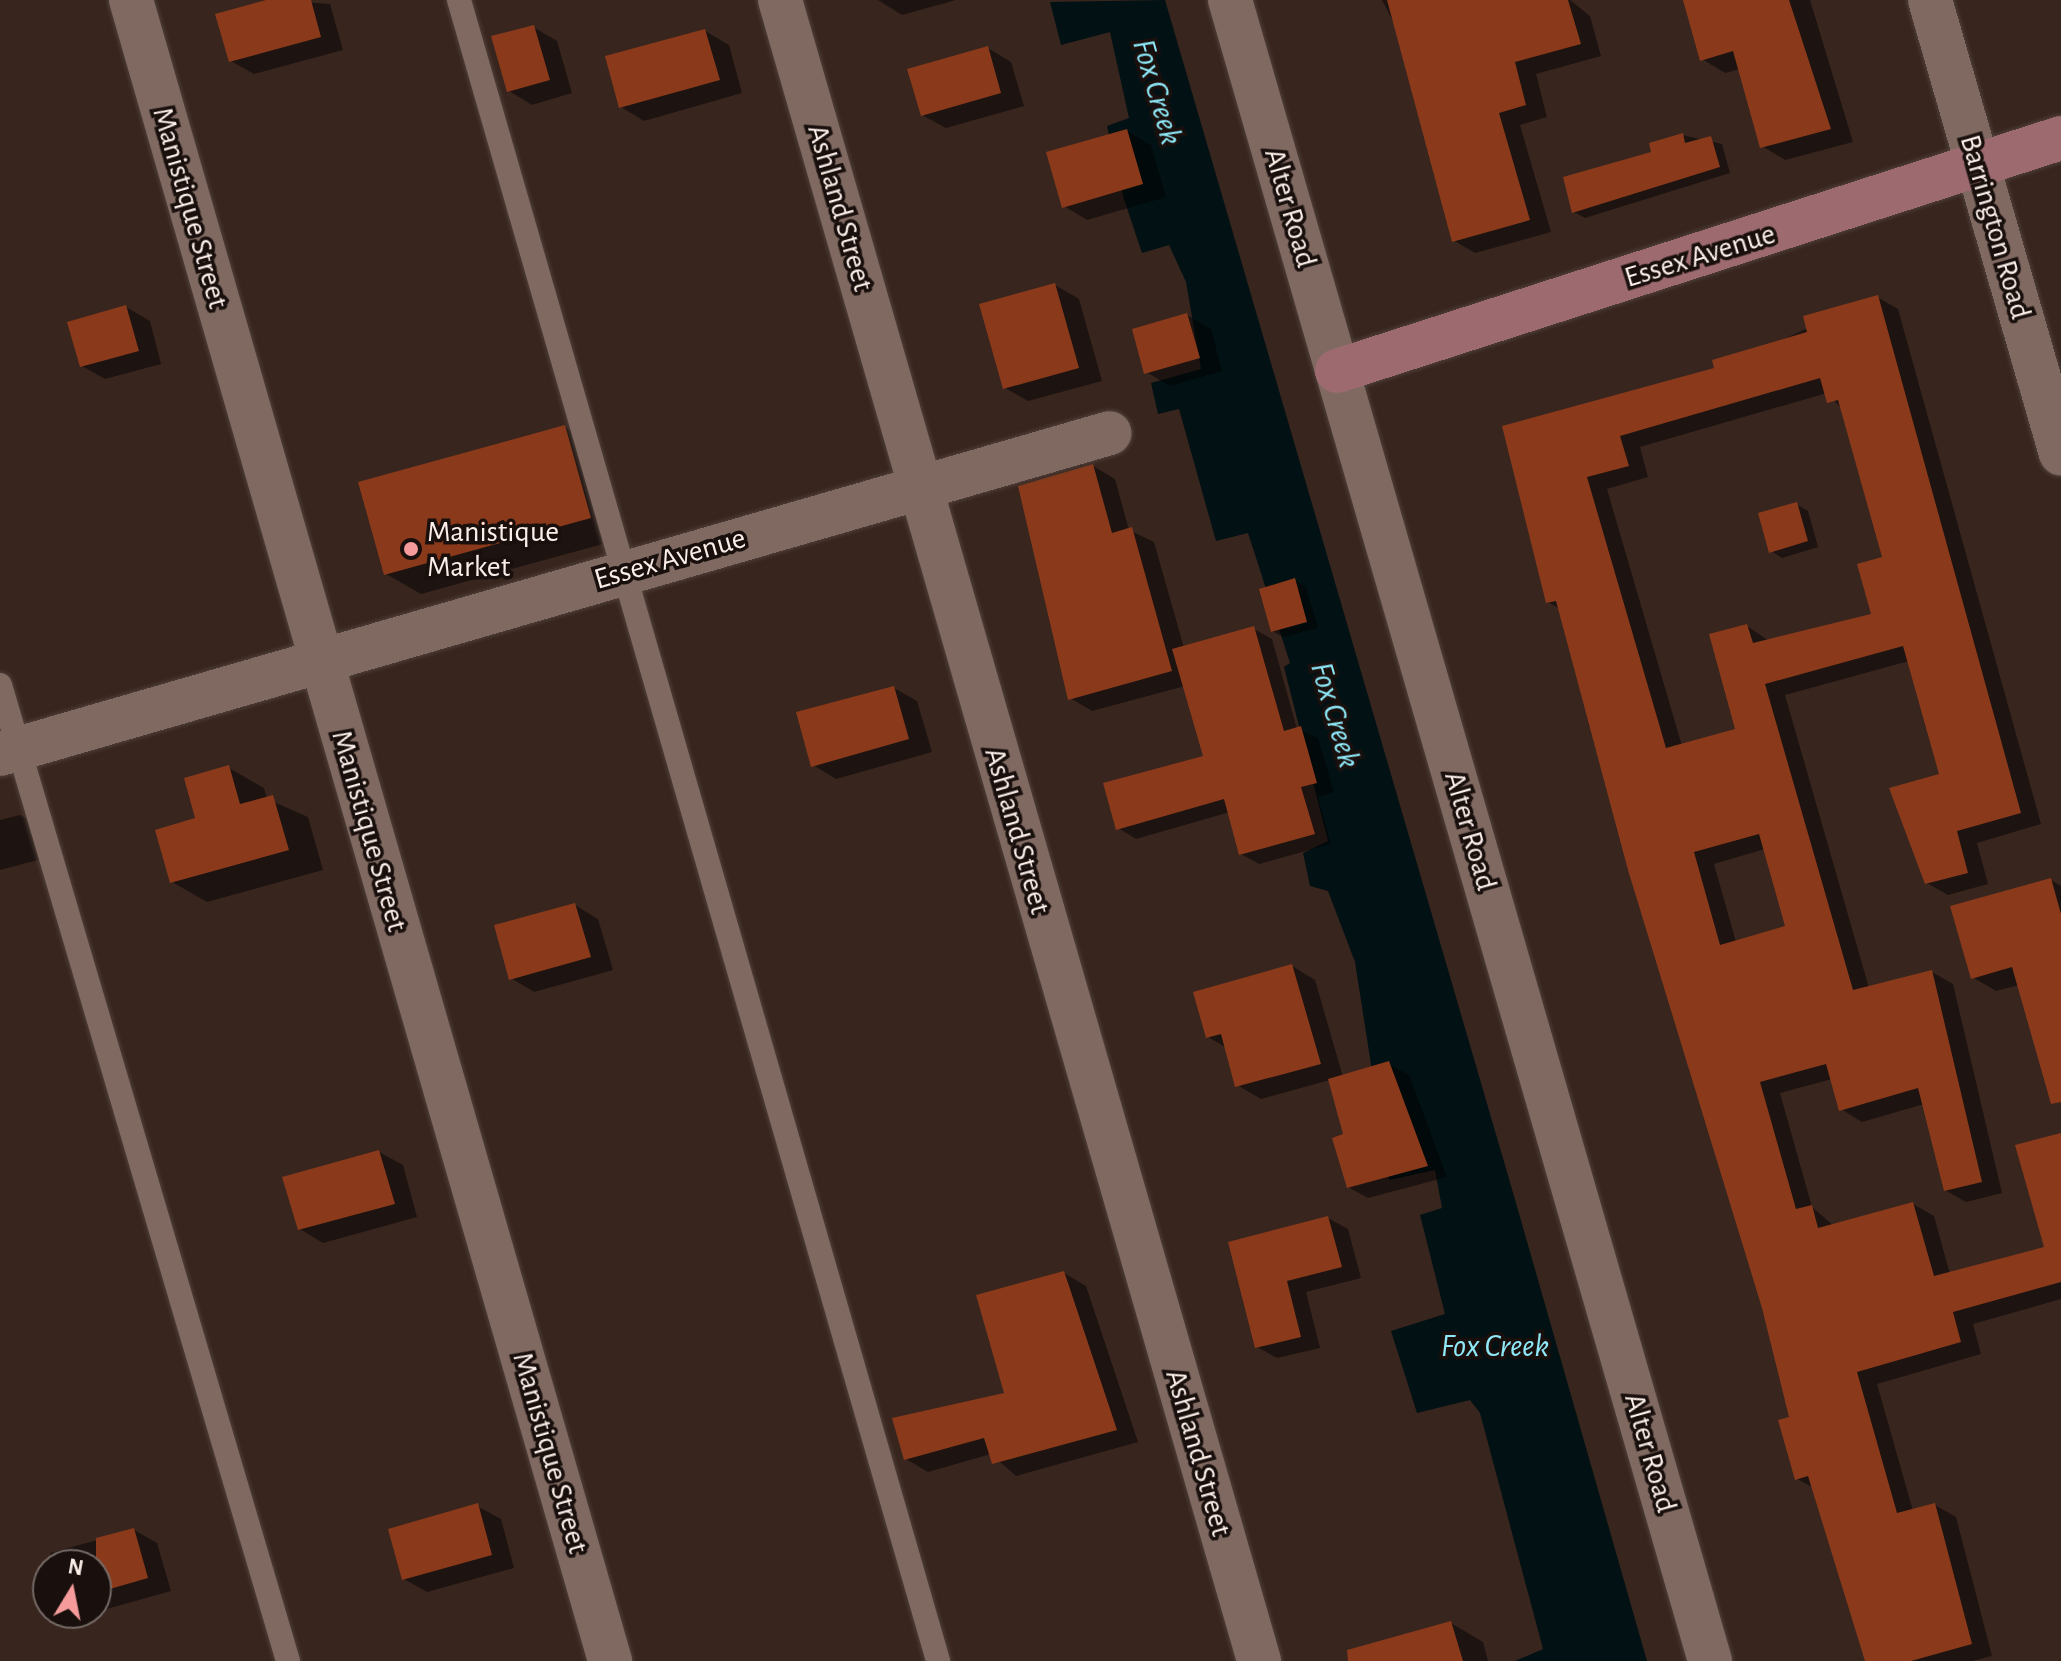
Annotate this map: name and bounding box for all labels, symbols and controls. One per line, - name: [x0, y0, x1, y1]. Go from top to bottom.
- water label: Fox Creek: [1124, 35, 1190, 149]
- street label: Manistique Street: [144, 103, 236, 313]
- street label: Ashland Street: [799, 121, 881, 295]
- street label: Barrington Road: [1952, 131, 2038, 323]
- street label: Alter Road: [1256, 144, 1324, 272]
- street label: Essex Avenue: [1620, 216, 1780, 296]
- place label: Manistique Market: [427, 514, 559, 584]
- street label: Essex Avenue: [590, 520, 750, 598]
- marker: Manistique Market: [402, 540, 420, 558]
- water label: Fox Creek: [1302, 658, 1368, 772]
- street label: Manistique Street: [323, 726, 415, 936]
- street label: Ashland Street: [976, 744, 1058, 918]
- street label: Alter Road: [1436, 767, 1504, 895]
- water label: Fox Creek: [1441, 1327, 1549, 1365]
- street label: Manistique Street: [504, 1348, 596, 1558]
- street label: Ashland Street: [1157, 1366, 1239, 1540]
- street label: Alter Road: [1616, 1389, 1684, 1517]
- north arrow: [32, 1549, 112, 1629]
- text: N: [66, 1555, 85, 1579]

